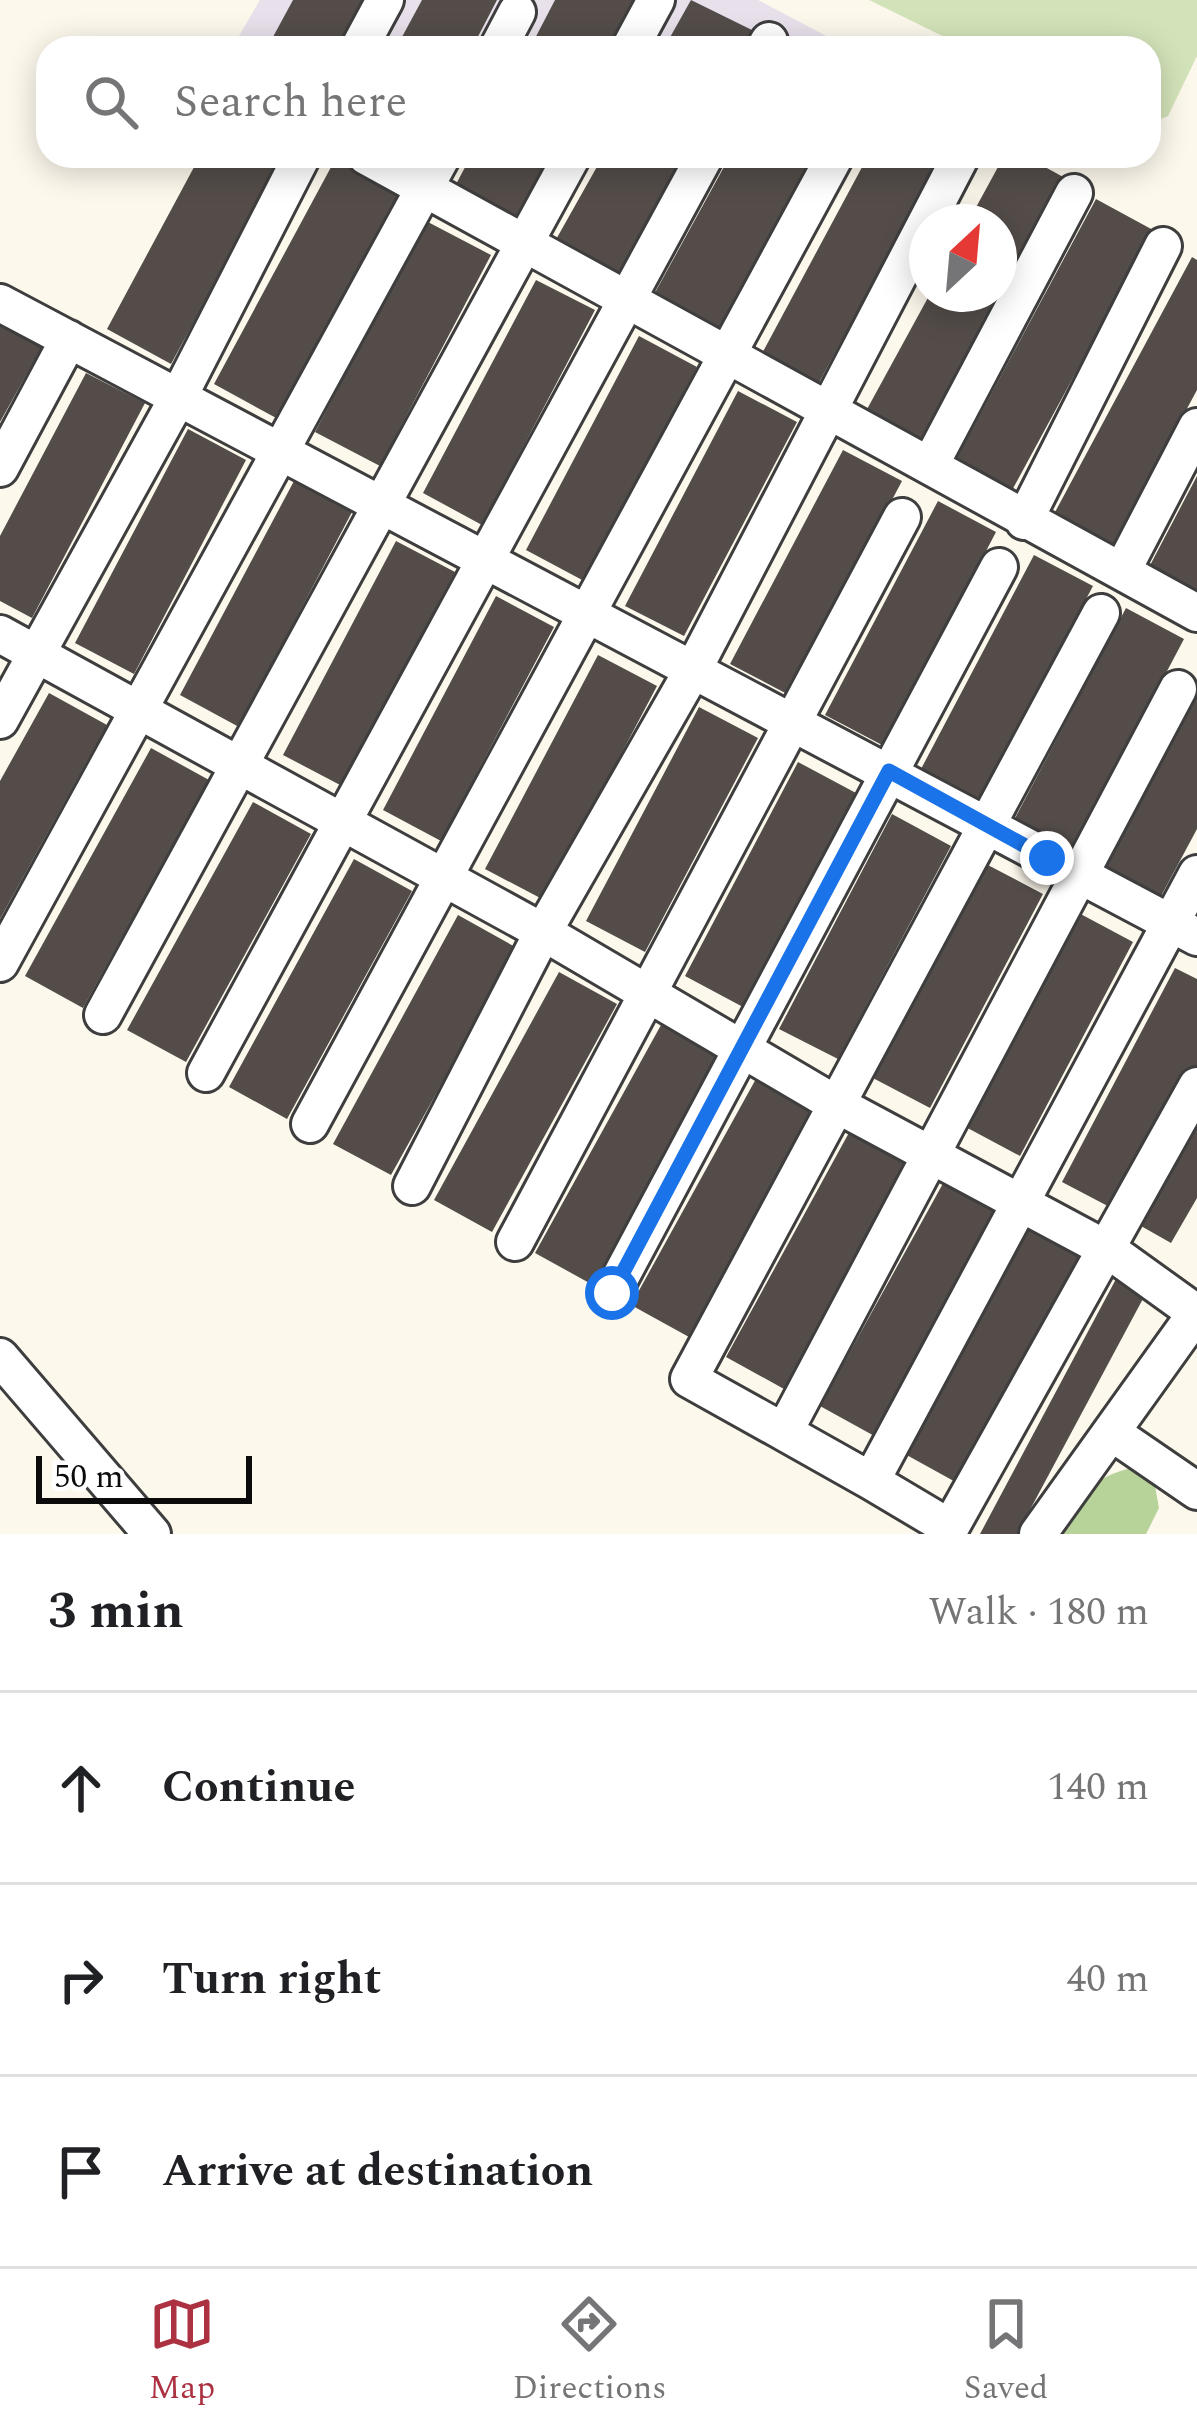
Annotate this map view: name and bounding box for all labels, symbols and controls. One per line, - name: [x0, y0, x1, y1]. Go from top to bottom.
- search box: [36, 36, 1161, 168]
- text: Search here: [174, 68, 407, 137]
- icon: search: [78, 69, 144, 135]
- north arrow: [909, 204, 1017, 312]
- route end: [1020, 831, 1074, 885]
- route start: [585, 1266, 639, 1320]
- scale bar: [36, 1450, 252, 1503]
- text: 50 m: [54, 1452, 124, 1502]
- text: 3 min: [48, 1573, 184, 1651]
- text: Walk · 180 m: [928, 1583, 1149, 1642]
- text: Continue: [162, 1753, 355, 1822]
- icon: ahead: [48, 1755, 114, 1821]
- text: 140 m: [1047, 1758, 1149, 1817]
- text: Turn right: [162, 1945, 381, 2014]
- icon: right: [48, 1947, 114, 2013]
- text: 40 m: [1067, 1950, 1149, 2009]
- text: Arrive at destination: [162, 2137, 593, 2206]
- icon: arrive: [48, 2139, 114, 2205]
- tab: Map: [149, 2291, 215, 2413]
- tab: Directions: [512, 2291, 666, 2413]
- tab: Saved: [964, 2291, 1048, 2413]

